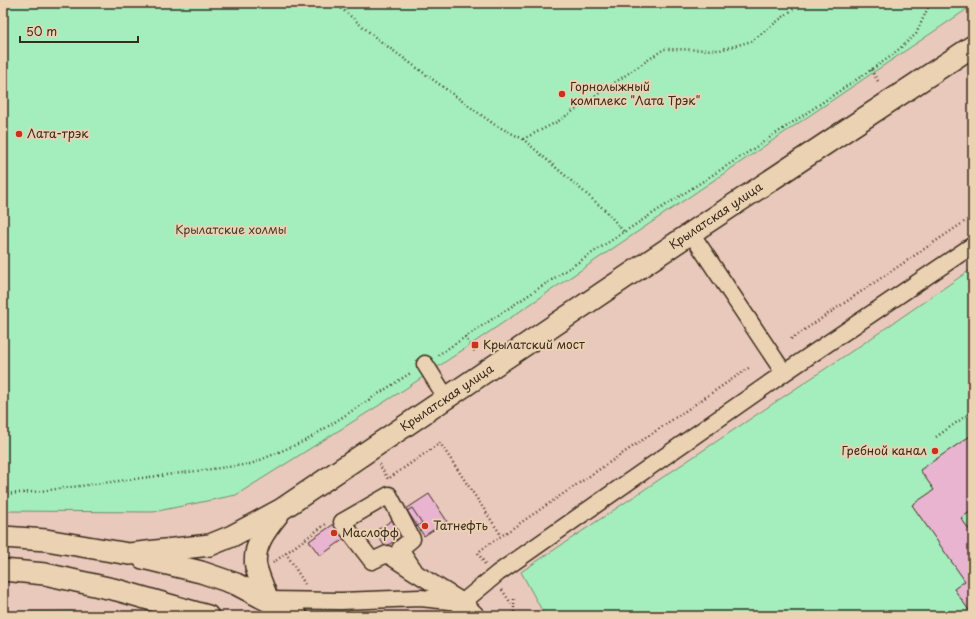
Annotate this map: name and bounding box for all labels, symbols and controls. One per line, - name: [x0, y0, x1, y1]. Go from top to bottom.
- scale bar: [20, 18, 138, 44]
- text: 50 m: [26, 22, 57, 40]
- place label: Горнолыжный комплекс "Лата Трэк": [570, 77, 700, 109]
- marker: Горнолыжный комплекс "Лата Трэк": [557, 89, 567, 99]
- place label: Лата-трэк: [27, 124, 89, 142]
- marker: Лата-трэк: [14, 129, 24, 139]
- street label: Крылатская улица: [665, 177, 766, 253]
- park label: Крылатские холмы: [175, 220, 287, 238]
- place label: Крылатский мост: [483, 335, 585, 353]
- marker: Крылатский мост: [470, 340, 480, 350]
- street label: Крылатская улица: [396, 359, 497, 435]
- place label: Гребной канал: [841, 441, 927, 459]
- marker: Гребной канал: [930, 446, 940, 456]
- place label: Татнефть: [433, 516, 489, 534]
- marker: Татнефть: [420, 521, 430, 531]
- place label: Маслофф: [342, 523, 399, 541]
- marker: Маслофф: [329, 528, 339, 538]

